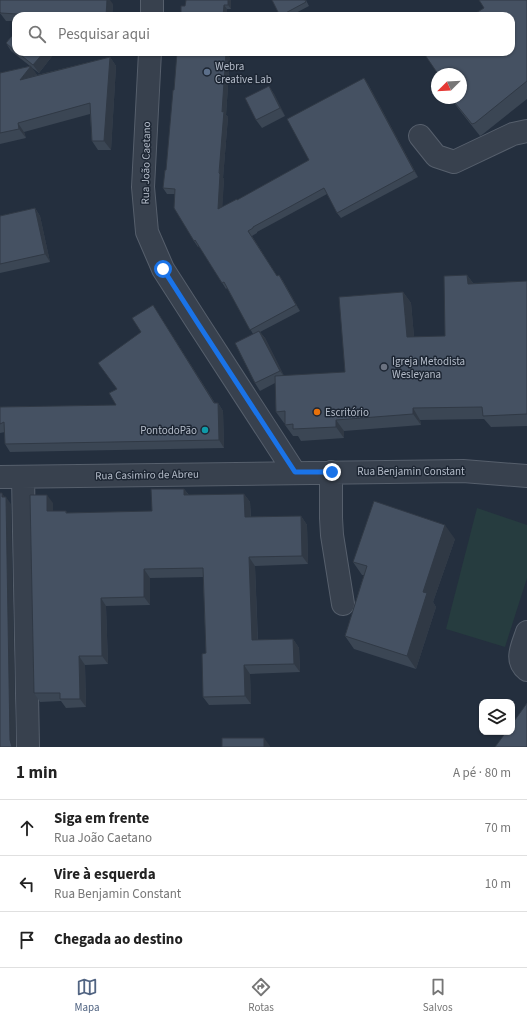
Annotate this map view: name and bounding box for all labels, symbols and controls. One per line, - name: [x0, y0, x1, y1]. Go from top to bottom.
- search box: [12, 12, 515, 56]
- icon: search: [26, 23, 48, 45]
- text: Pesquisar aqui: [58, 24, 150, 45]
- place label: Webra Creative Lab: [215, 59, 272, 87]
- marker: Webra Creative Lab: [202, 67, 212, 77]
- north arrow: [431, 68, 467, 104]
- street label: Rua João Caetano: [138, 121, 154, 205]
- route start: [154, 260, 172, 278]
- place label: Igreja Metodista Wesleyana: [392, 354, 465, 382]
- marker: Igreja Metodista Wesleyana: [379, 362, 389, 372]
- place label: Escritório: [325, 405, 369, 420]
- marker: Escritório: [312, 407, 322, 417]
- place label: PontodoPão: [140, 423, 197, 438]
- marker: PontodoPão: [200, 425, 210, 435]
- route end: [323, 463, 341, 481]
- street label: Rua Benjamin Constant: [357, 464, 465, 479]
- street label: Rua Casimiro de Abreu: [95, 467, 199, 483]
- map controls: [479, 699, 515, 735]
- button: layers: [479, 699, 515, 735]
- text: 1 min: [16, 761, 57, 785]
- text: A pé · 80 m: [453, 764, 511, 782]
- text: Siga em frente: [54, 808, 149, 829]
- icon: ahead: [16, 817, 38, 839]
- text: 70 m: [485, 819, 511, 837]
- text: Rua João Caetano: [54, 829, 152, 847]
- text: Vire à esquerda: [54, 864, 156, 885]
- icon: left: [16, 873, 38, 895]
- text: 10 m: [485, 875, 511, 893]
- text: Rua Benjamin Constant: [54, 885, 181, 903]
- icon: arrive: [16, 929, 38, 951]
- text: Chegada ao destino: [54, 929, 183, 950]
- tab: Mapa: [74, 976, 99, 1015]
- tab: Rotas: [248, 976, 274, 1015]
- tab: Salvos: [423, 976, 453, 1015]

